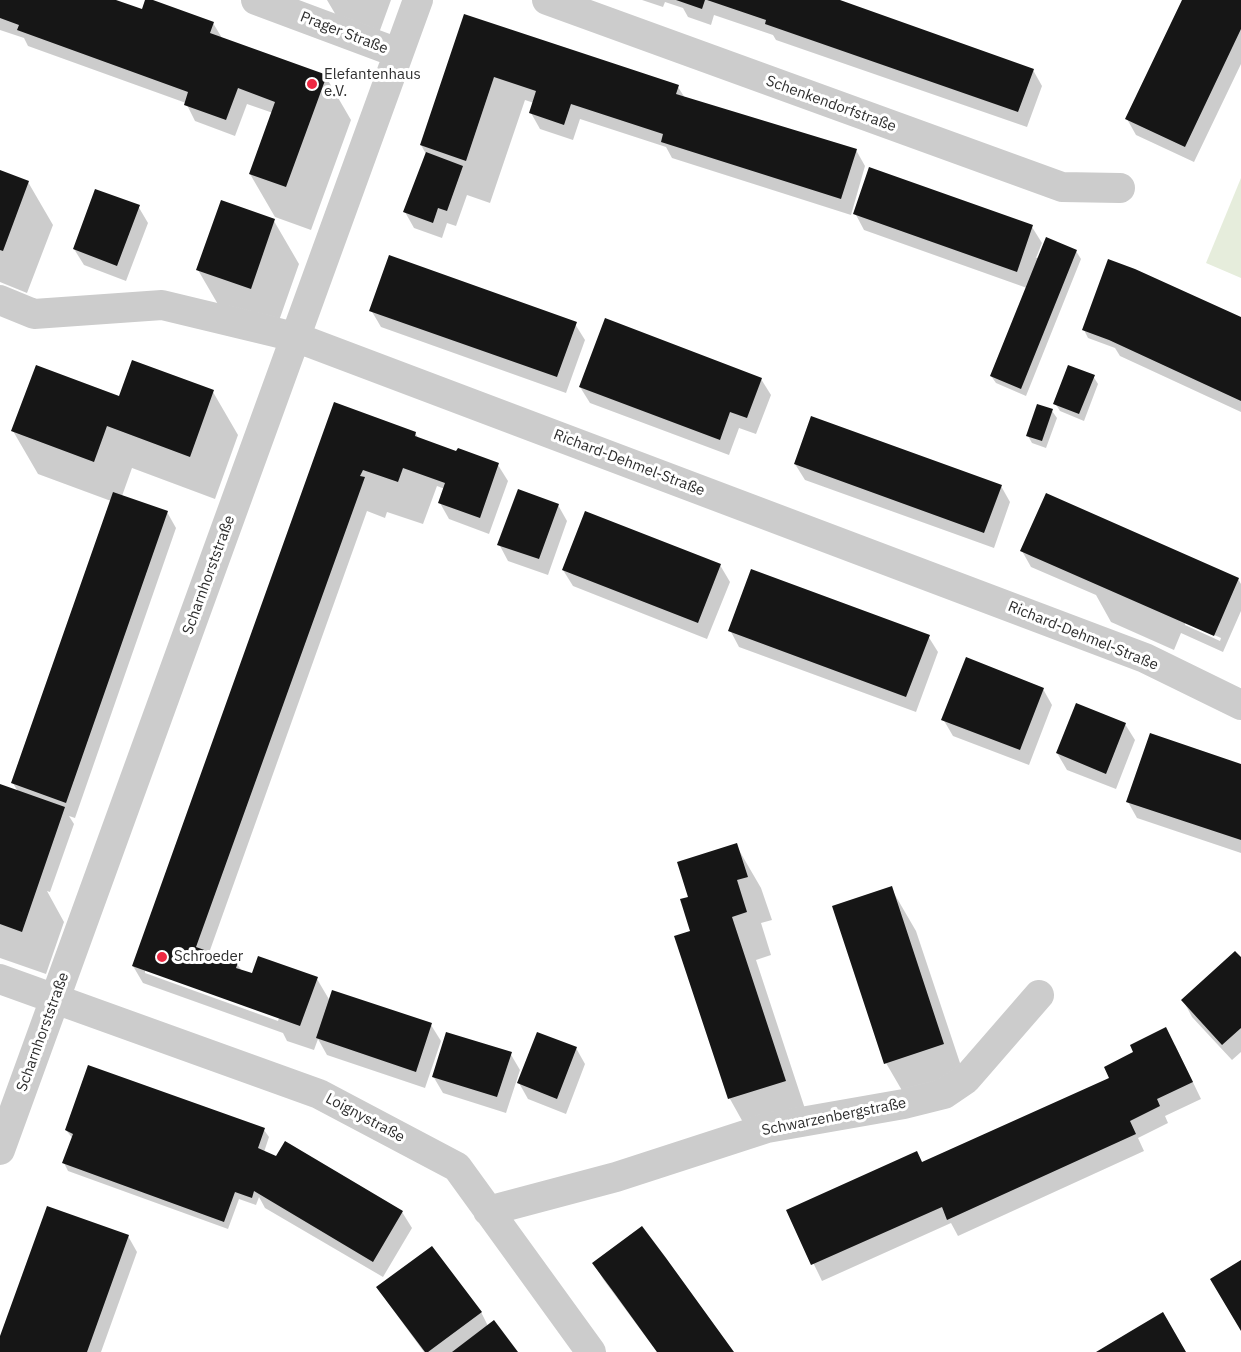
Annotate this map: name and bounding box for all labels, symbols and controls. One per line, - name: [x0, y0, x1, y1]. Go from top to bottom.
- street label: Prager Straße: [297, 8, 391, 58]
- place label: Elefantenhaus e.V.: [324, 66, 421, 101]
- street label: Schenkendorfstraße: [763, 72, 899, 136]
- marker: Elefantenhaus e.V.: [305, 77, 319, 91]
- street label: Richard-Dehmel-Straße: [551, 426, 707, 500]
- street label: Scharnhorststraße: [179, 513, 239, 637]
- street label: Richard-Dehmel-Straße: [1005, 598, 1161, 674]
- place label: Schroeder: [174, 948, 243, 966]
- marker: Schroeder: [155, 950, 169, 964]
- street label: Scharnhorststraße: [13, 970, 73, 1094]
- street label: Loignystraße: [322, 1090, 408, 1146]
- street label: Schwarzenbergstraße: [760, 1094, 908, 1140]

